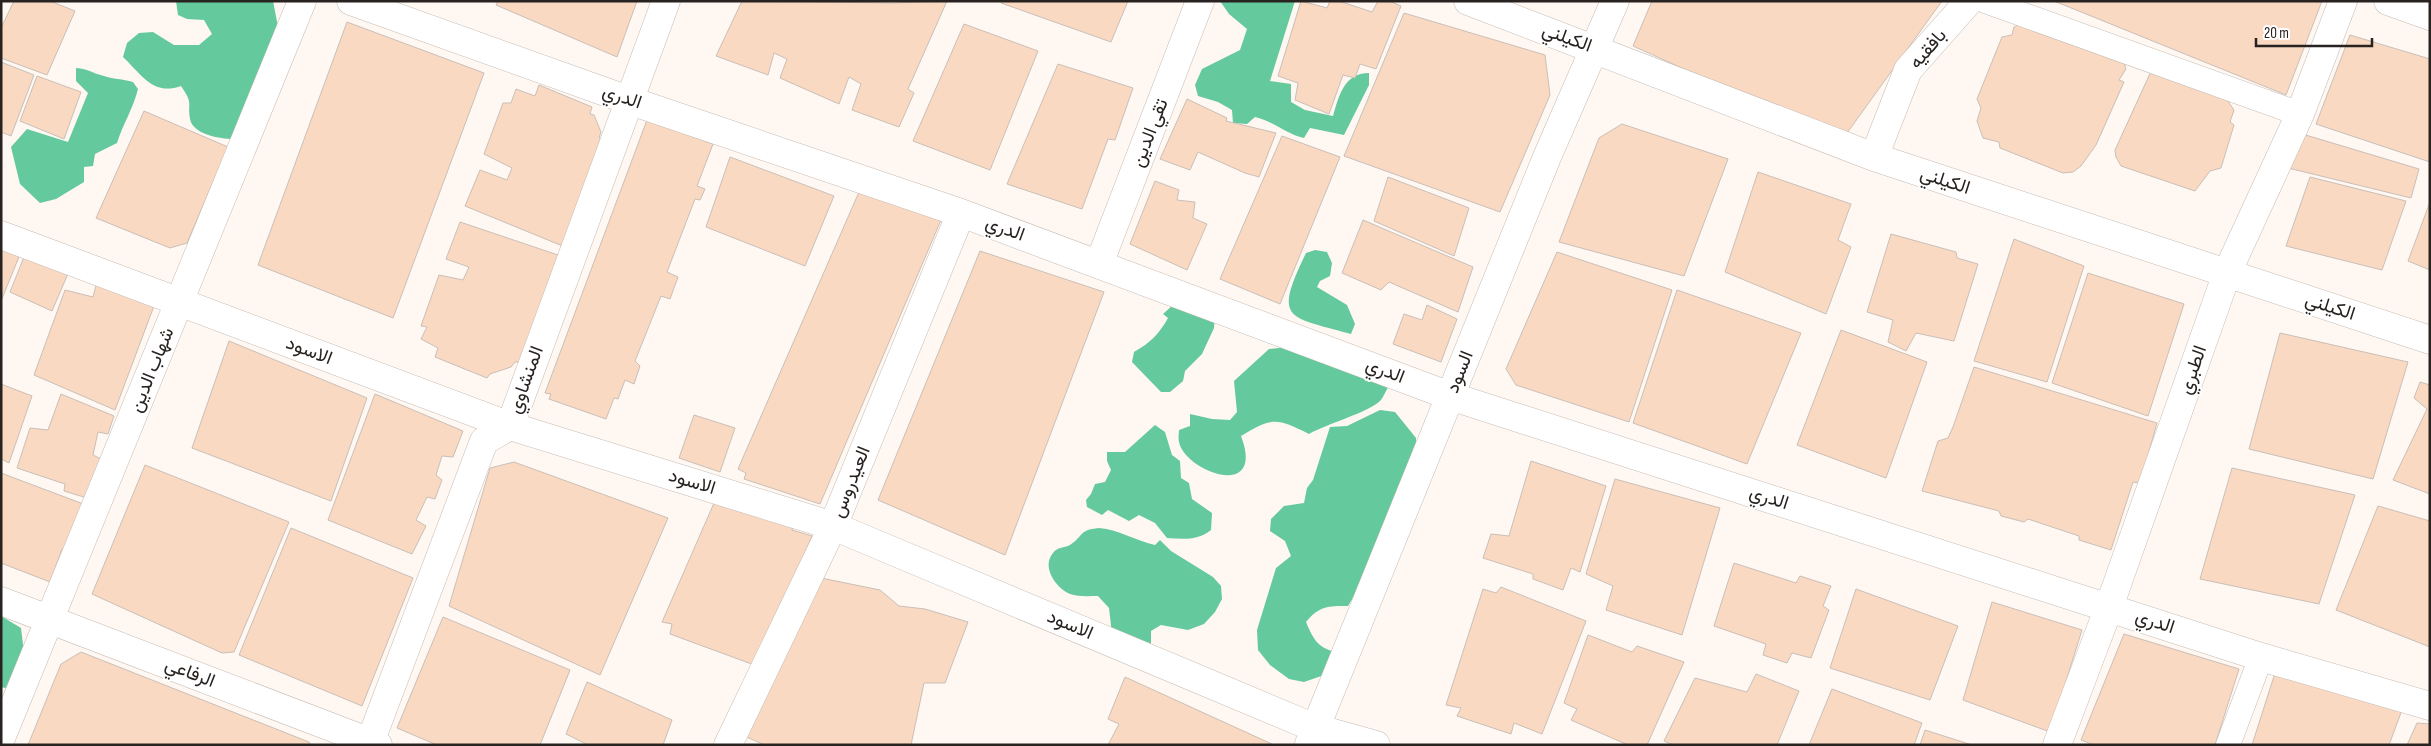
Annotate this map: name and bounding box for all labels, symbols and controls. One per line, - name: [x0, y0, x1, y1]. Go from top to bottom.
- scale bar: [2256, 15, 2372, 47]
- street label: الكيلني: [1538, 18, 1595, 60]
- street label: بافقيه: [1904, 24, 1952, 74]
- text: 20 m: [2264, 24, 2289, 43]
- street label: الدري: [598, 80, 645, 117]
- street label: تقي الدين: [1126, 96, 1176, 172]
- street label: الكيلني: [1916, 162, 1973, 203]
- street label: الدري: [981, 211, 1028, 249]
- street label: الكيلني: [2301, 288, 2358, 329]
- street label: شهاب الدين: [125, 324, 179, 416]
- street label: الاسود: [283, 332, 335, 370]
- street label: المنشاوي: [503, 343, 552, 418]
- street label: الطبري: [2174, 343, 2215, 398]
- street label: السود: [1441, 348, 1479, 396]
- street label: الدري: [1361, 353, 1408, 392]
- street label: العيدروس: [826, 443, 876, 521]
- street label: الاسود: [666, 464, 718, 500]
- street label: الدري: [1746, 481, 1792, 518]
- street label: الاسود: [1044, 605, 1096, 645]
- street label: الدري: [2132, 605, 2178, 642]
- street label: الرفاعي: [161, 653, 218, 696]

